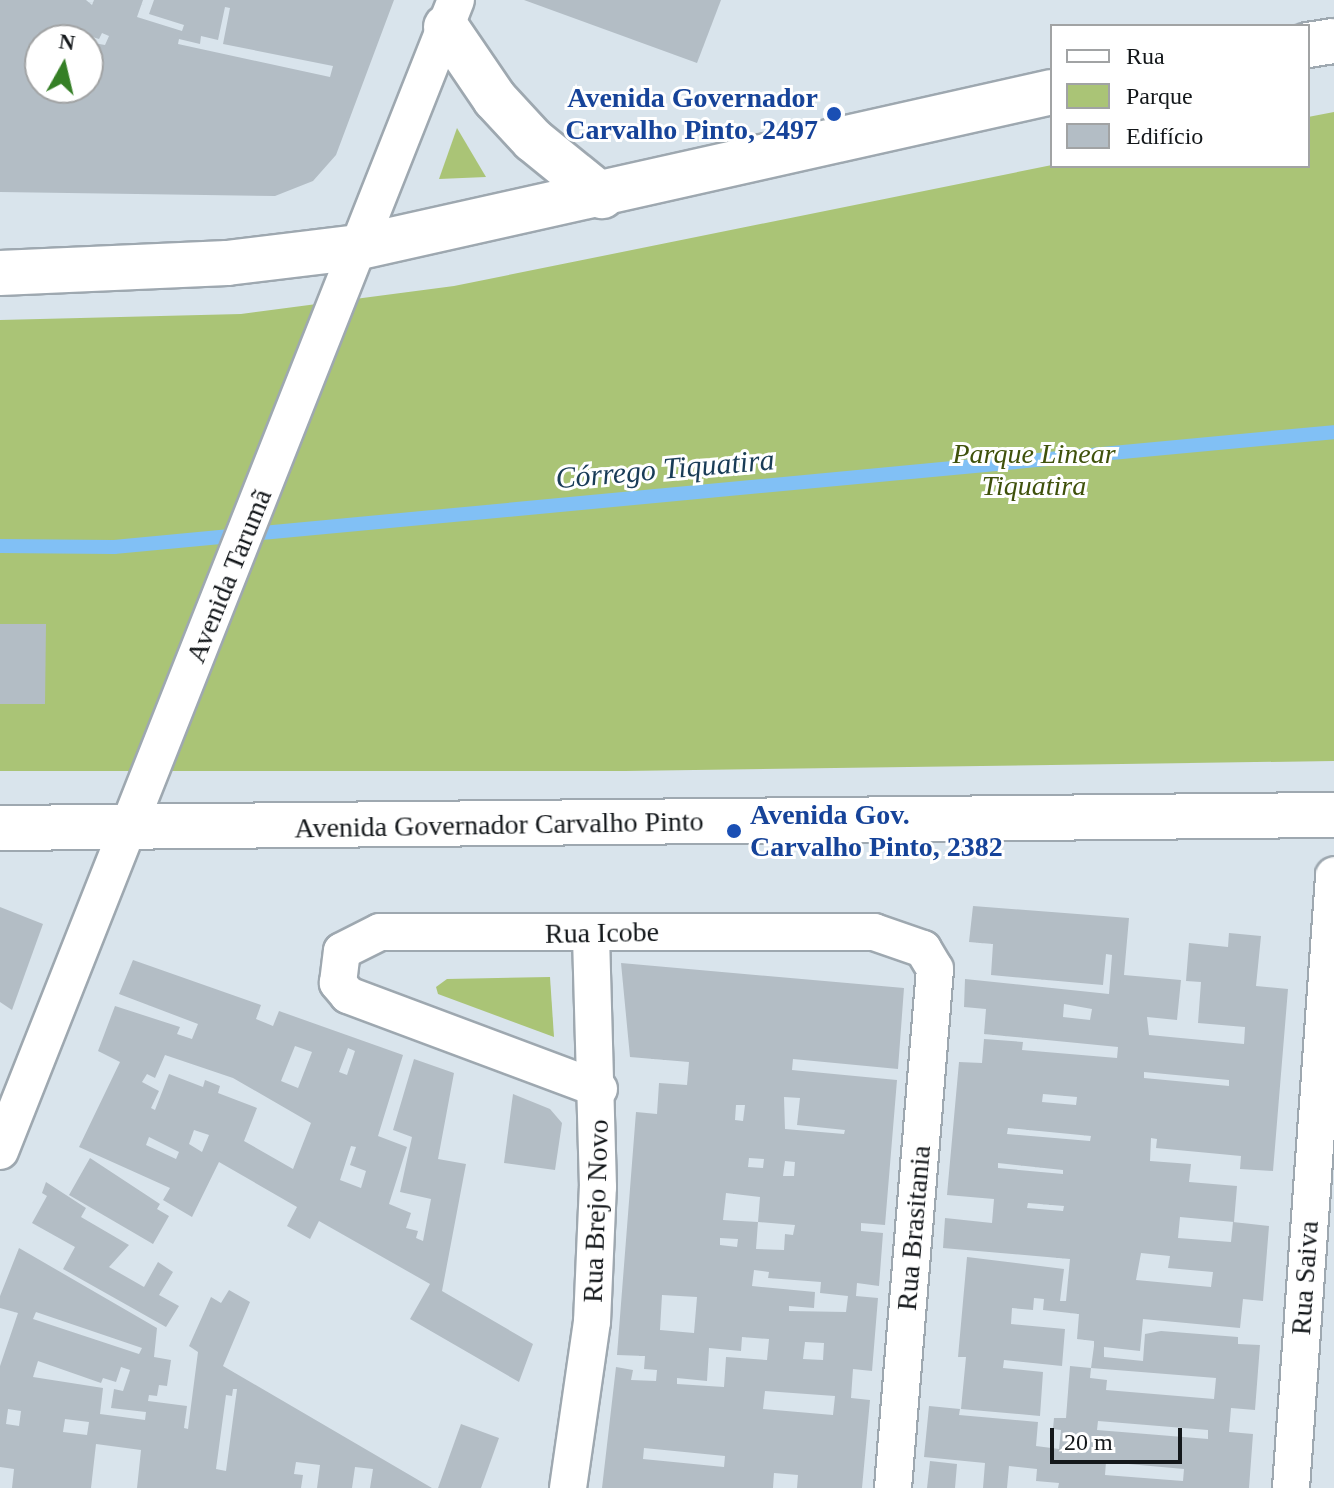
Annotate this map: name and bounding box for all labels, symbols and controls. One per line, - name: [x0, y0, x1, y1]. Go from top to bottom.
- north arrow: [24, 24, 104, 104]
- legend: [1050, 24, 1310, 168]
- text: N: [58, 28, 77, 55]
- text: Rua: [1126, 43, 1165, 69]
- place label: Avenida Governador Carvalho Pinto, 2497: [565, 81, 818, 147]
- text: Parque: [1126, 83, 1193, 109]
- marker: Avenida Governador Carvalho Pinto, 2497: [825, 105, 843, 123]
- text: Edifício: [1126, 123, 1203, 149]
- park label: Parque Linear Tiquatira: [952, 437, 1116, 503]
- water label: Córrego Tiquatira: [554, 441, 776, 497]
- street label: Avenida Tarumã: [179, 484, 279, 668]
- place label: Avenida Gov. Carvalho Pinto, 2382: [750, 798, 1003, 864]
- street label: Avenida Governador Carvalho Pinto: [294, 805, 704, 845]
- marker: Avenida Gov. Carvalho Pinto, 2382: [725, 822, 743, 840]
- street label: Rua Icobe: [545, 915, 659, 951]
- street label: Rua Brejo Novo: [576, 1119, 616, 1303]
- street label: Rua Brasitania: [890, 1144, 938, 1312]
- street label: Rua Saiva: [1284, 1220, 1326, 1336]
- scale bar: [1054, 1412, 1186, 1462]
- text: 20 m: [1064, 1429, 1113, 1455]

